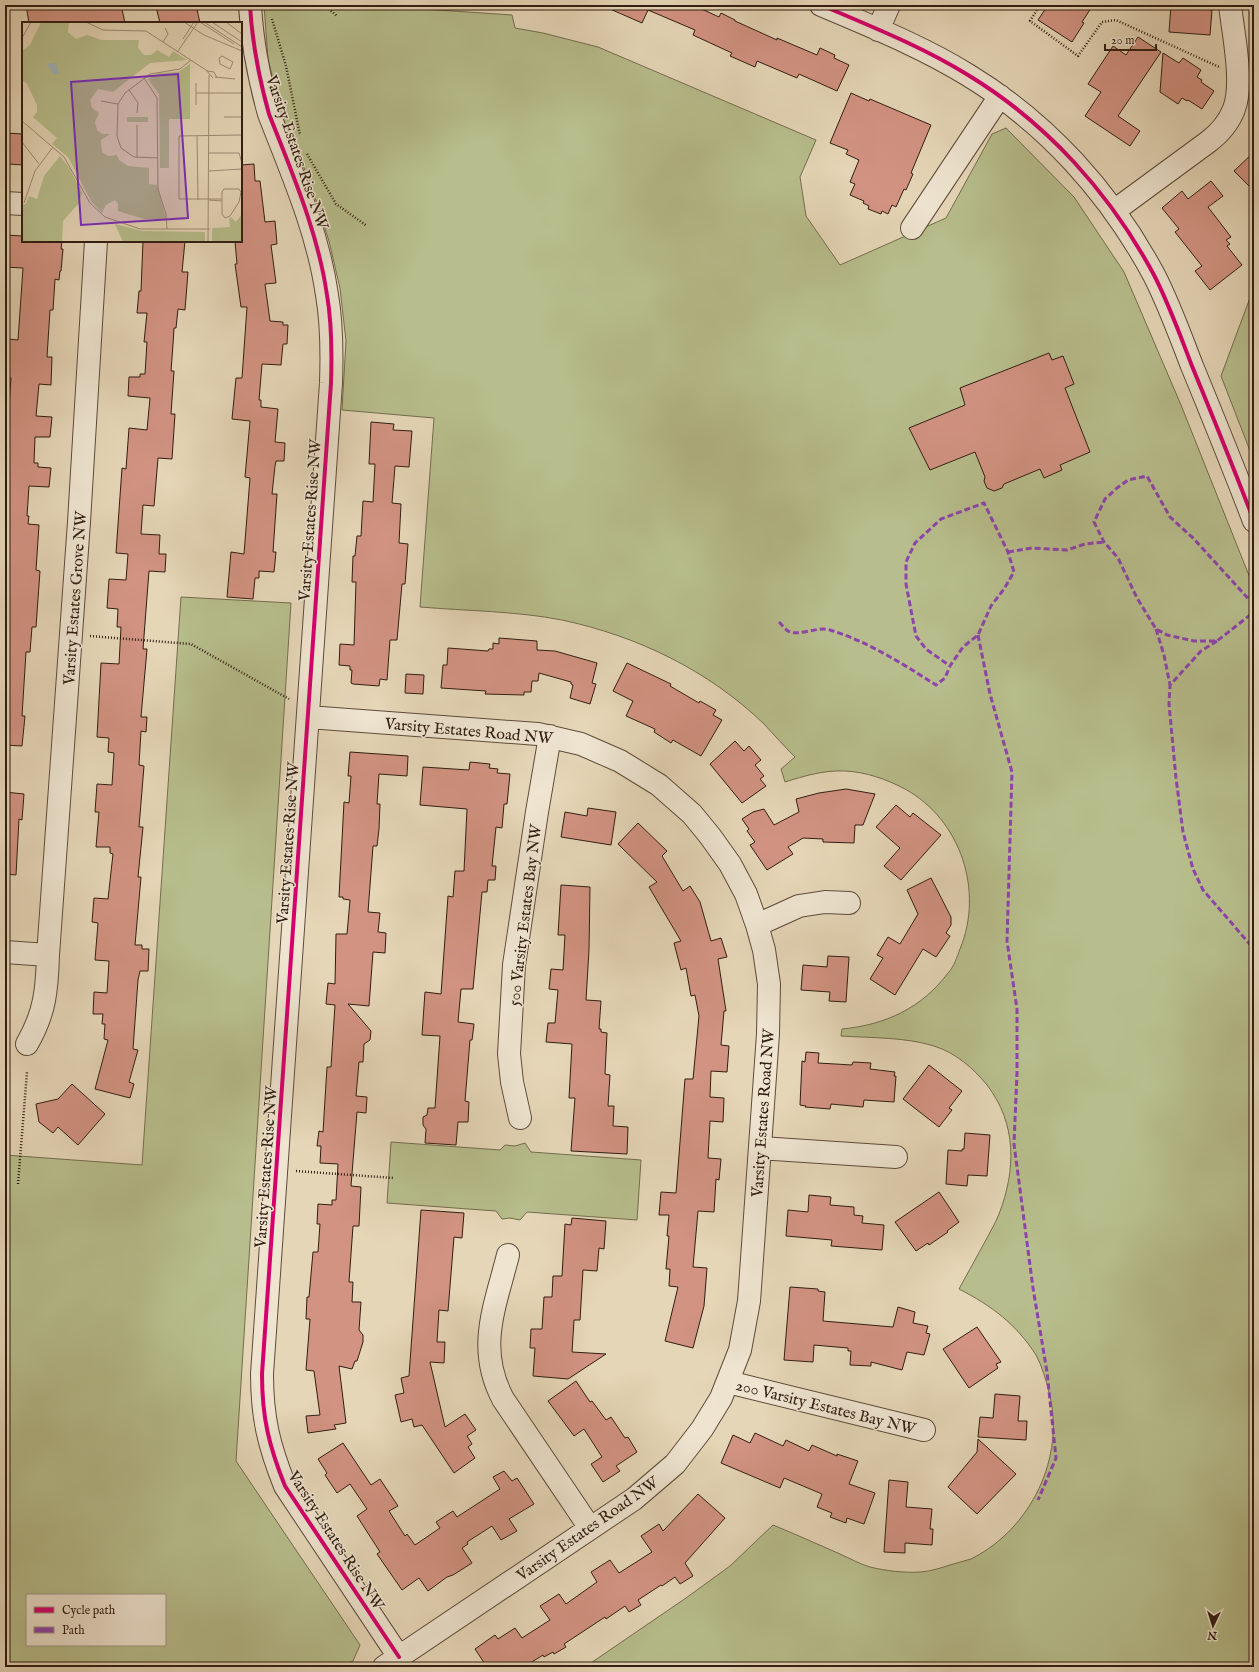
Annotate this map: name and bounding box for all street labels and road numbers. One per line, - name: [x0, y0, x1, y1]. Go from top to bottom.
- street label: Varsity Estates Rise NW: [260, 72, 332, 233]
- street label: Varsity Estates Rise NW: [295, 438, 327, 603]
- street label: Varsity Estates Grove NW: [60, 510, 92, 687]
- street label: Varsity Estates Road NW: [383, 715, 555, 749]
- street label: Varsity Estates Rise NW: [273, 761, 305, 926]
- street label: 500 Varsity Estates Bay NW: [505, 823, 547, 1007]
- street label: Varsity Estates Road NW: [748, 1028, 780, 1199]
- street label: Varsity Estates Rise NW: [251, 1085, 283, 1250]
- street label: 200 Varsity Estates Bay NW: [734, 1376, 918, 1440]
- street label: Varsity Estates Rise NW: [282, 1467, 388, 1615]
- street label: Varsity Estates Road NW: [512, 1473, 664, 1587]

